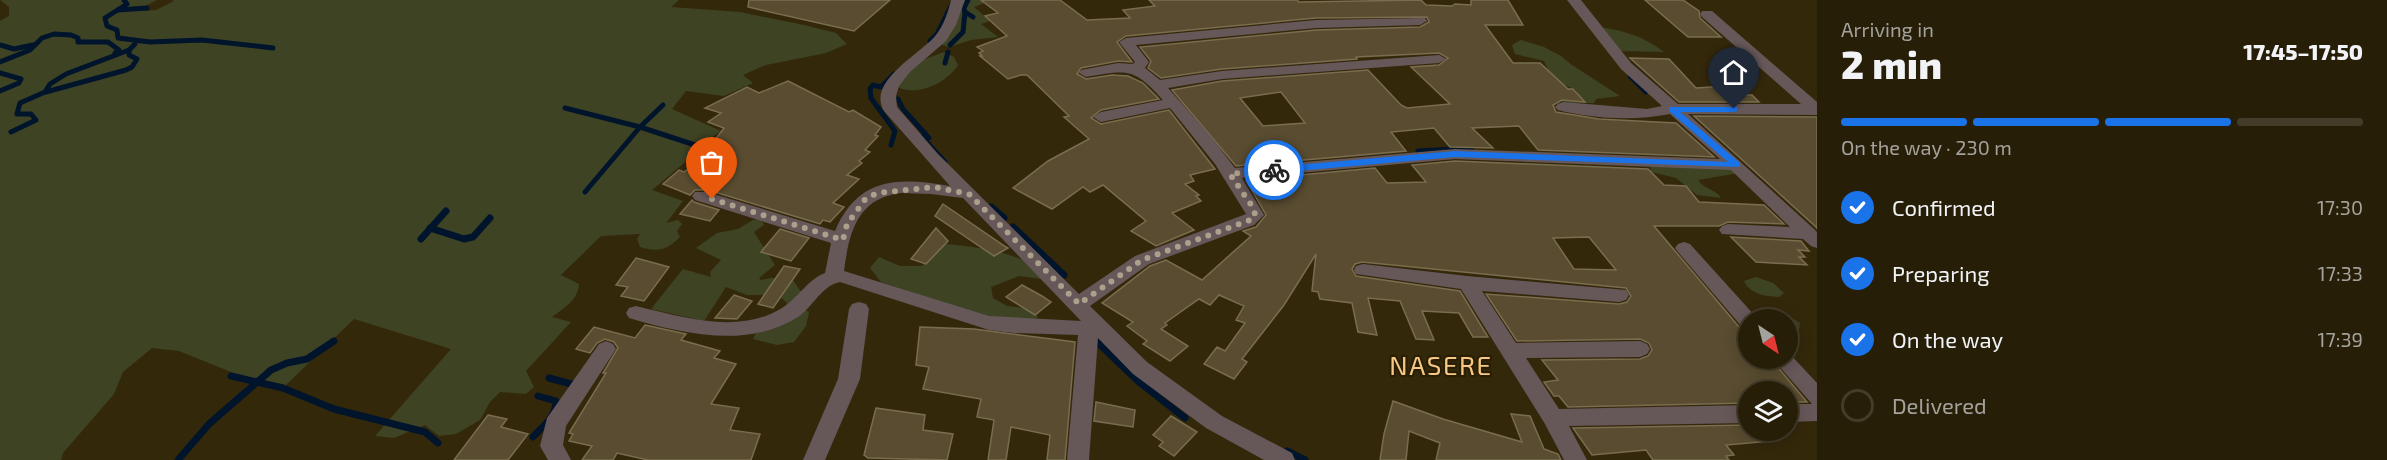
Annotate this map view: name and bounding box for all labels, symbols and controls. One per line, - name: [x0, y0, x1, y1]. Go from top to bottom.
- text: Arriving in: [1841, 17, 1934, 41]
- text: 17:45–17:50: [2243, 38, 2363, 64]
- text: 2 min: [1841, 40, 1942, 87]
- pin: [1708, 47, 1759, 109]
- icon: home: [1717, 56, 1750, 89]
- text: On the way · 230 m: [1841, 135, 2012, 159]
- pin: [686, 137, 737, 199]
- courier: [1244, 140, 1304, 200]
- icon: bag: [695, 146, 728, 179]
- icon: bike: [1258, 154, 1291, 187]
- icon: check: [1841, 191, 1874, 224]
- text: Confirmed: [1892, 194, 1996, 220]
- text: 17:30: [2317, 195, 2363, 219]
- icon: check: [1841, 257, 1874, 290]
- text: Preparing: [1892, 260, 1990, 286]
- text: 17:33: [2318, 261, 2363, 285]
- north arrow: [1738, 309, 1798, 369]
- map controls: [1738, 309, 1798, 441]
- icon: check: [1841, 323, 1874, 356]
- text: On the way: [1892, 326, 2003, 352]
- text: 17:39: [2318, 327, 2363, 351]
- district label: NASERE: [1389, 349, 1493, 380]
- button: layers: [1738, 381, 1798, 441]
- text: Delivered: [1892, 392, 1987, 418]

